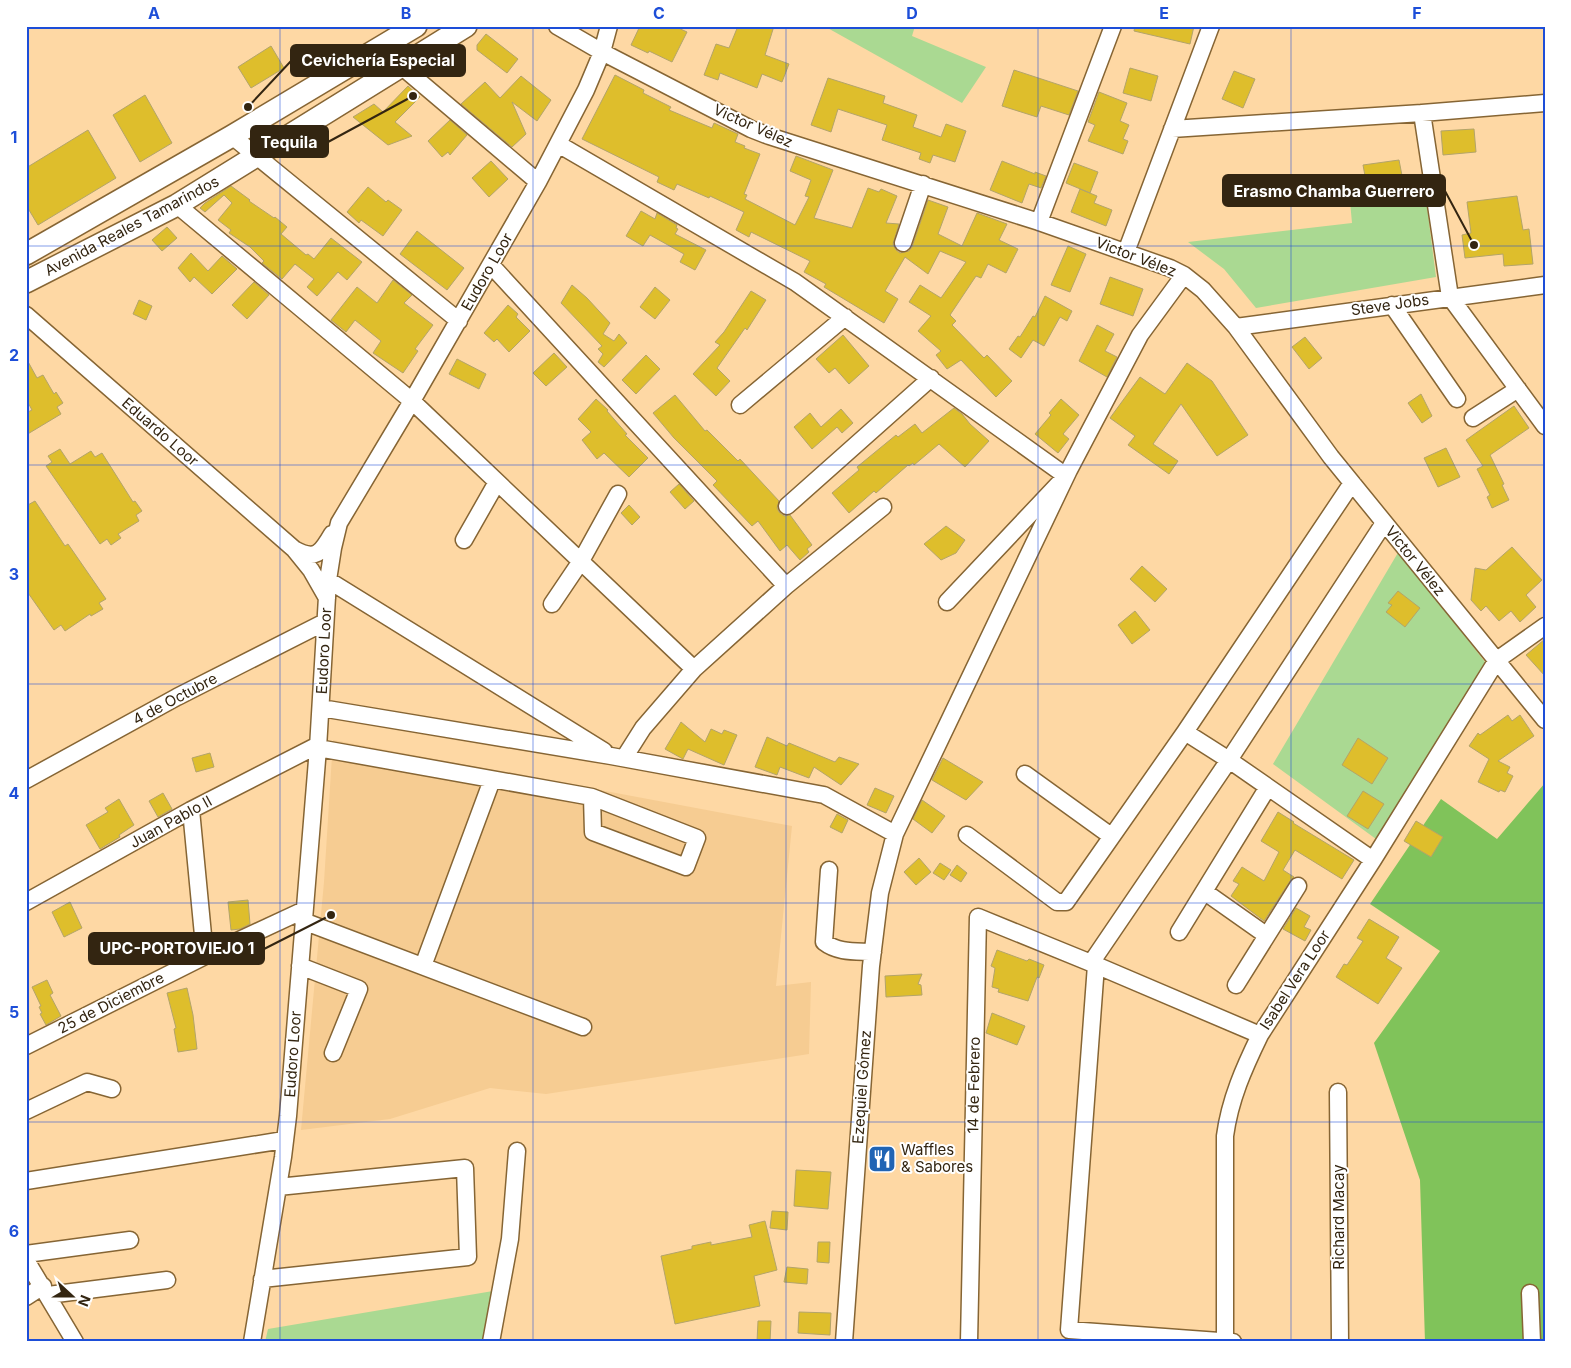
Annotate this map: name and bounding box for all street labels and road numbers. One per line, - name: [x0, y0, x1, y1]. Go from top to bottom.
- street label: Victor Vélez: [711, 100, 796, 151]
- street label: Avenida Reales Tamarindos: [41, 171, 222, 280]
- street label: Eudoro Loor: [457, 229, 517, 314]
- street label: Victor Vélez: [1093, 232, 1179, 281]
- street label: Steve Jobs: [1350, 290, 1430, 319]
- street label: Eduardo Loor: [118, 393, 203, 470]
- street label: Victor Vélez: [1381, 522, 1450, 600]
- street label: Eudoro Loor: [312, 607, 335, 695]
- street label: 4 de Octubre: [129, 668, 220, 729]
- street label: Juan Pablo II: [126, 791, 215, 852]
- street label: Isabel Vera Loor: [1255, 926, 1334, 1033]
- street label: 25 de Diciembre: [55, 968, 167, 1037]
- street label: Eudoro Loor: [280, 1010, 305, 1098]
- street label: Ezequiel Gómez: [848, 1029, 875, 1145]
- street label: 14 de Febrero: [963, 1036, 984, 1134]
- street label: Richard Macay: [1329, 1164, 1348, 1270]

